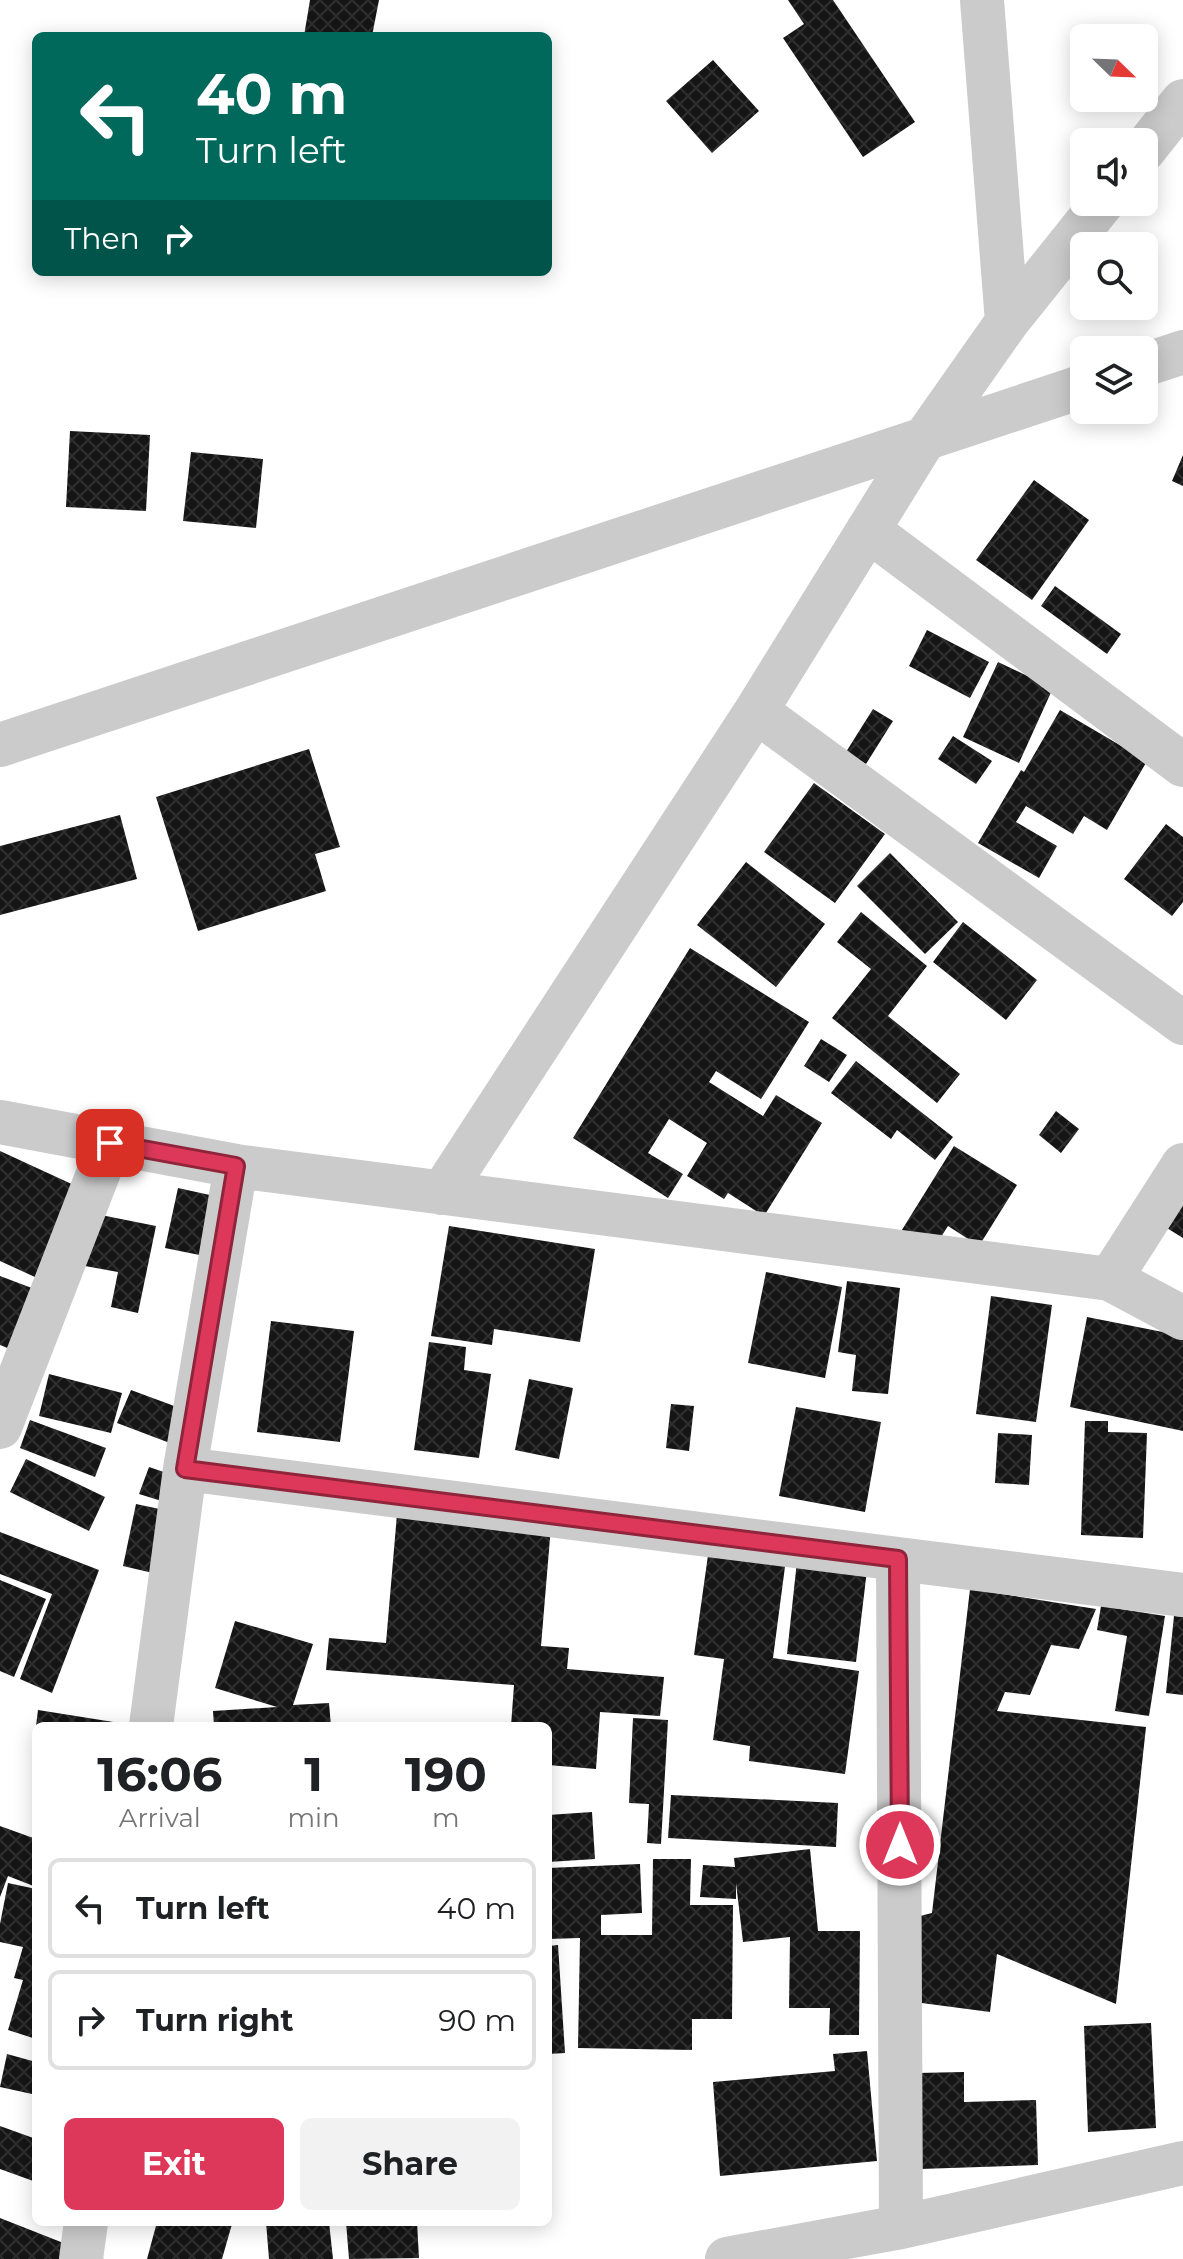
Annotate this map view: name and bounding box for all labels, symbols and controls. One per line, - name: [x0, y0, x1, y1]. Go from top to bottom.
- north arrow: [1070, 24, 1158, 112]
- map controls: [1070, 24, 1158, 424]
- text: 40 m: [196, 60, 347, 128]
- icon: left: [64, 64, 168, 168]
- text: Turn left: [196, 128, 347, 172]
- button: sound: [1070, 128, 1158, 216]
- icon: right: [156, 216, 200, 260]
- text: Then: [64, 220, 140, 257]
- button: search: [1070, 232, 1158, 320]
- button: layers: [1070, 336, 1158, 424]
- pin: [76, 1109, 144, 1177]
- icon: arrive: [88, 1121, 132, 1165]
- text: 16:06: [97, 1745, 222, 1803]
- text: 1: [304, 1745, 323, 1803]
- text: 190: [405, 1745, 487, 1803]
- text: Arrival: [119, 1802, 201, 1834]
- text: min: [287, 1802, 340, 1834]
- text: m: [432, 1802, 460, 1834]
- position arrow: [858, 1803, 942, 1887]
- icon: left: [68, 1886, 112, 1930]
- text: Turn left: [136, 1890, 269, 1927]
- text: 40 m: [437, 1890, 516, 1927]
- icon: right: [68, 1998, 112, 2042]
- text: Turn right: [136, 2002, 293, 2039]
- text: 90 m: [438, 2002, 516, 2039]
- button: Exit: [64, 2118, 284, 2210]
- button: Share: [300, 2118, 520, 2210]

